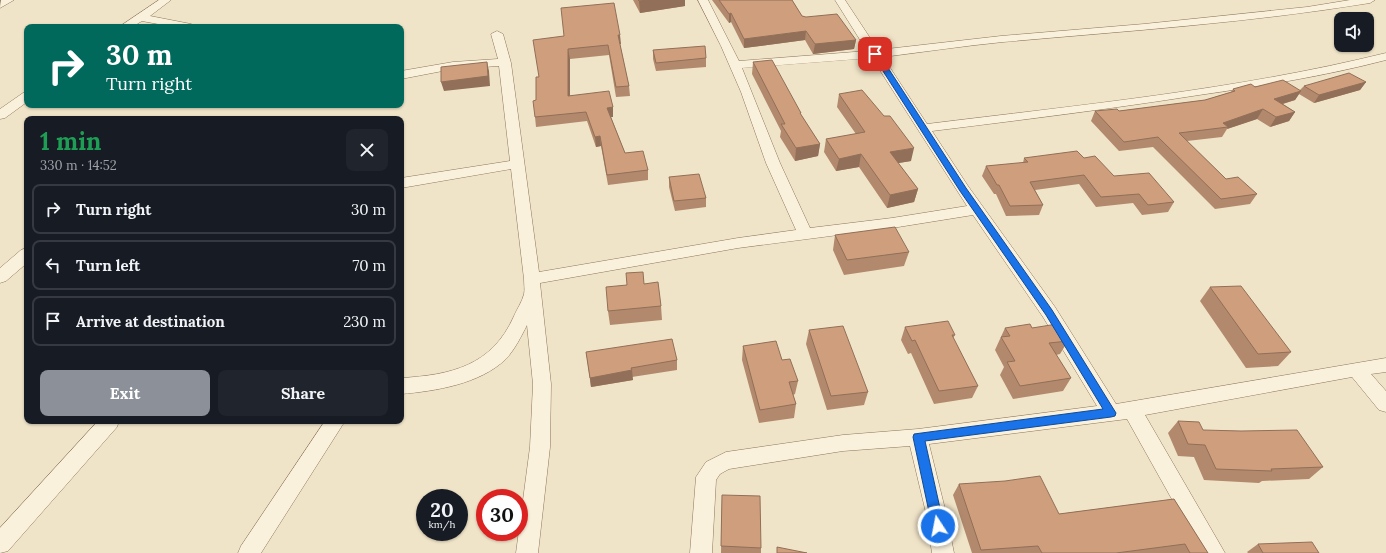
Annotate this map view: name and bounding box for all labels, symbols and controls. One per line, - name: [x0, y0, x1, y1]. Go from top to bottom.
- map controls: [1334, 12, 1374, 52]
- button: sound: [1334, 12, 1374, 52]
- text: 30 m: [106, 37, 173, 73]
- pin: [858, 37, 892, 71]
- icon: right: [40, 40, 92, 92]
- icon: arrive: [864, 43, 886, 65]
- text: Turn right: [106, 72, 192, 95]
- text: 1 min: [40, 126, 101, 157]
- button: close: [346, 129, 388, 171]
- text: 330 m · 14:52: [40, 157, 117, 174]
- icon: right: [42, 198, 64, 220]
- text: Turn right: [76, 200, 152, 219]
- text: 30 m: [351, 200, 386, 219]
- icon: left: [42, 254, 64, 276]
- text: Turn left: [76, 256, 140, 275]
- text: 70 m: [352, 256, 386, 275]
- icon: arrive: [42, 310, 64, 332]
- text: Arrive at destination: [76, 312, 225, 331]
- text: 230 m: [343, 312, 386, 331]
- button: Exit: [40, 370, 210, 416]
- button: Share: [218, 370, 388, 416]
- speed limit sign: 30: [476, 489, 528, 541]
- text: 20: [430, 497, 454, 522]
- position arrow: [917, 505, 959, 547]
- text: km/h: [428, 518, 456, 531]

